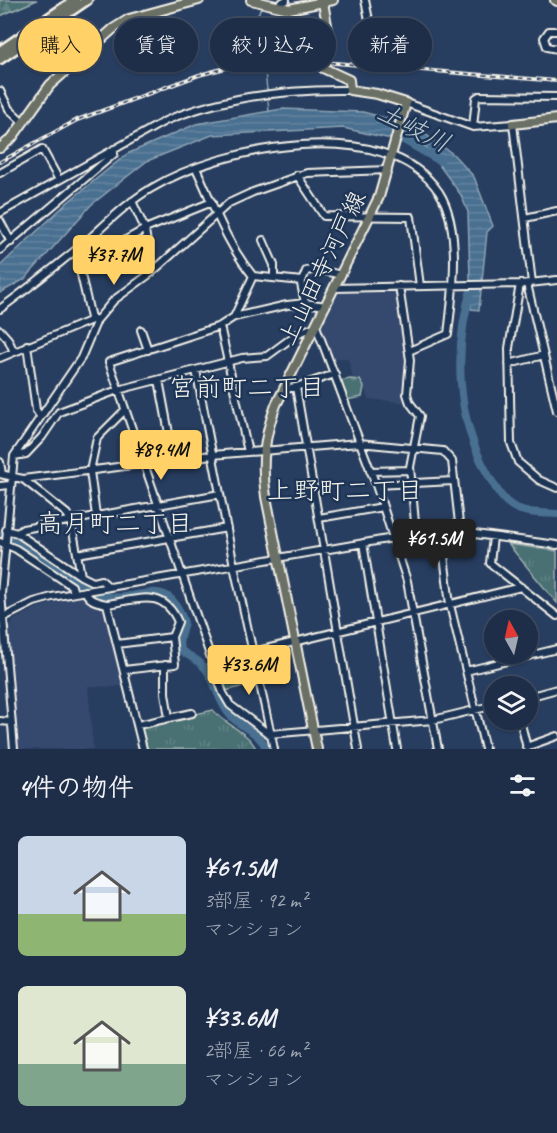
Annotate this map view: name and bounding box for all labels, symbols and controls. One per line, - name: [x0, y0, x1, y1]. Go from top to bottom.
- chip: 購入: [18, 18, 102, 72]
- chip: 賃貸: [114, 18, 198, 72]
- chip: 絞り込み: [210, 18, 336, 72]
- chip: 新着: [348, 18, 432, 72]
- water label: 土岐川: [372, 95, 456, 160]
- street label: 上山田寺河戸線: [272, 186, 372, 350]
- pin: ¥37.7M: [65, 235, 163, 286]
- text: ¥37.7M: [87, 242, 141, 267]
- district label: 宮前町二丁目: [169, 371, 325, 404]
- pin: ¥89.4M: [112, 430, 210, 481]
- text: ¥89.4M: [134, 437, 188, 462]
- district label: 上野町二丁目: [267, 474, 423, 507]
- district label: 高月町二丁目: [37, 507, 193, 540]
- pin: ¥61.5M: [385, 519, 483, 570]
- text: ¥61.5M: [407, 526, 461, 551]
- north arrow: [484, 610, 538, 664]
- map controls: [484, 610, 538, 730]
- pin: ¥33.6M: [200, 645, 298, 696]
- text: ¥33.6M: [222, 652, 276, 677]
- button: layers: [484, 676, 538, 730]
- icon: filters: [506, 769, 539, 802]
- text: 4件の物件: [18, 771, 134, 804]
- text: ¥61.5M: [204, 851, 275, 884]
- icon: home: [66, 860, 138, 932]
- text: 3部屋 · 92 m²: [204, 888, 307, 913]
- text: マンション: [204, 917, 303, 942]
- text: ¥33.6M: [204, 1001, 275, 1034]
- icon: home: [66, 1010, 138, 1082]
- text: 2部屋 · 66 m²: [204, 1038, 307, 1063]
- text: マンション: [204, 1067, 303, 1092]

